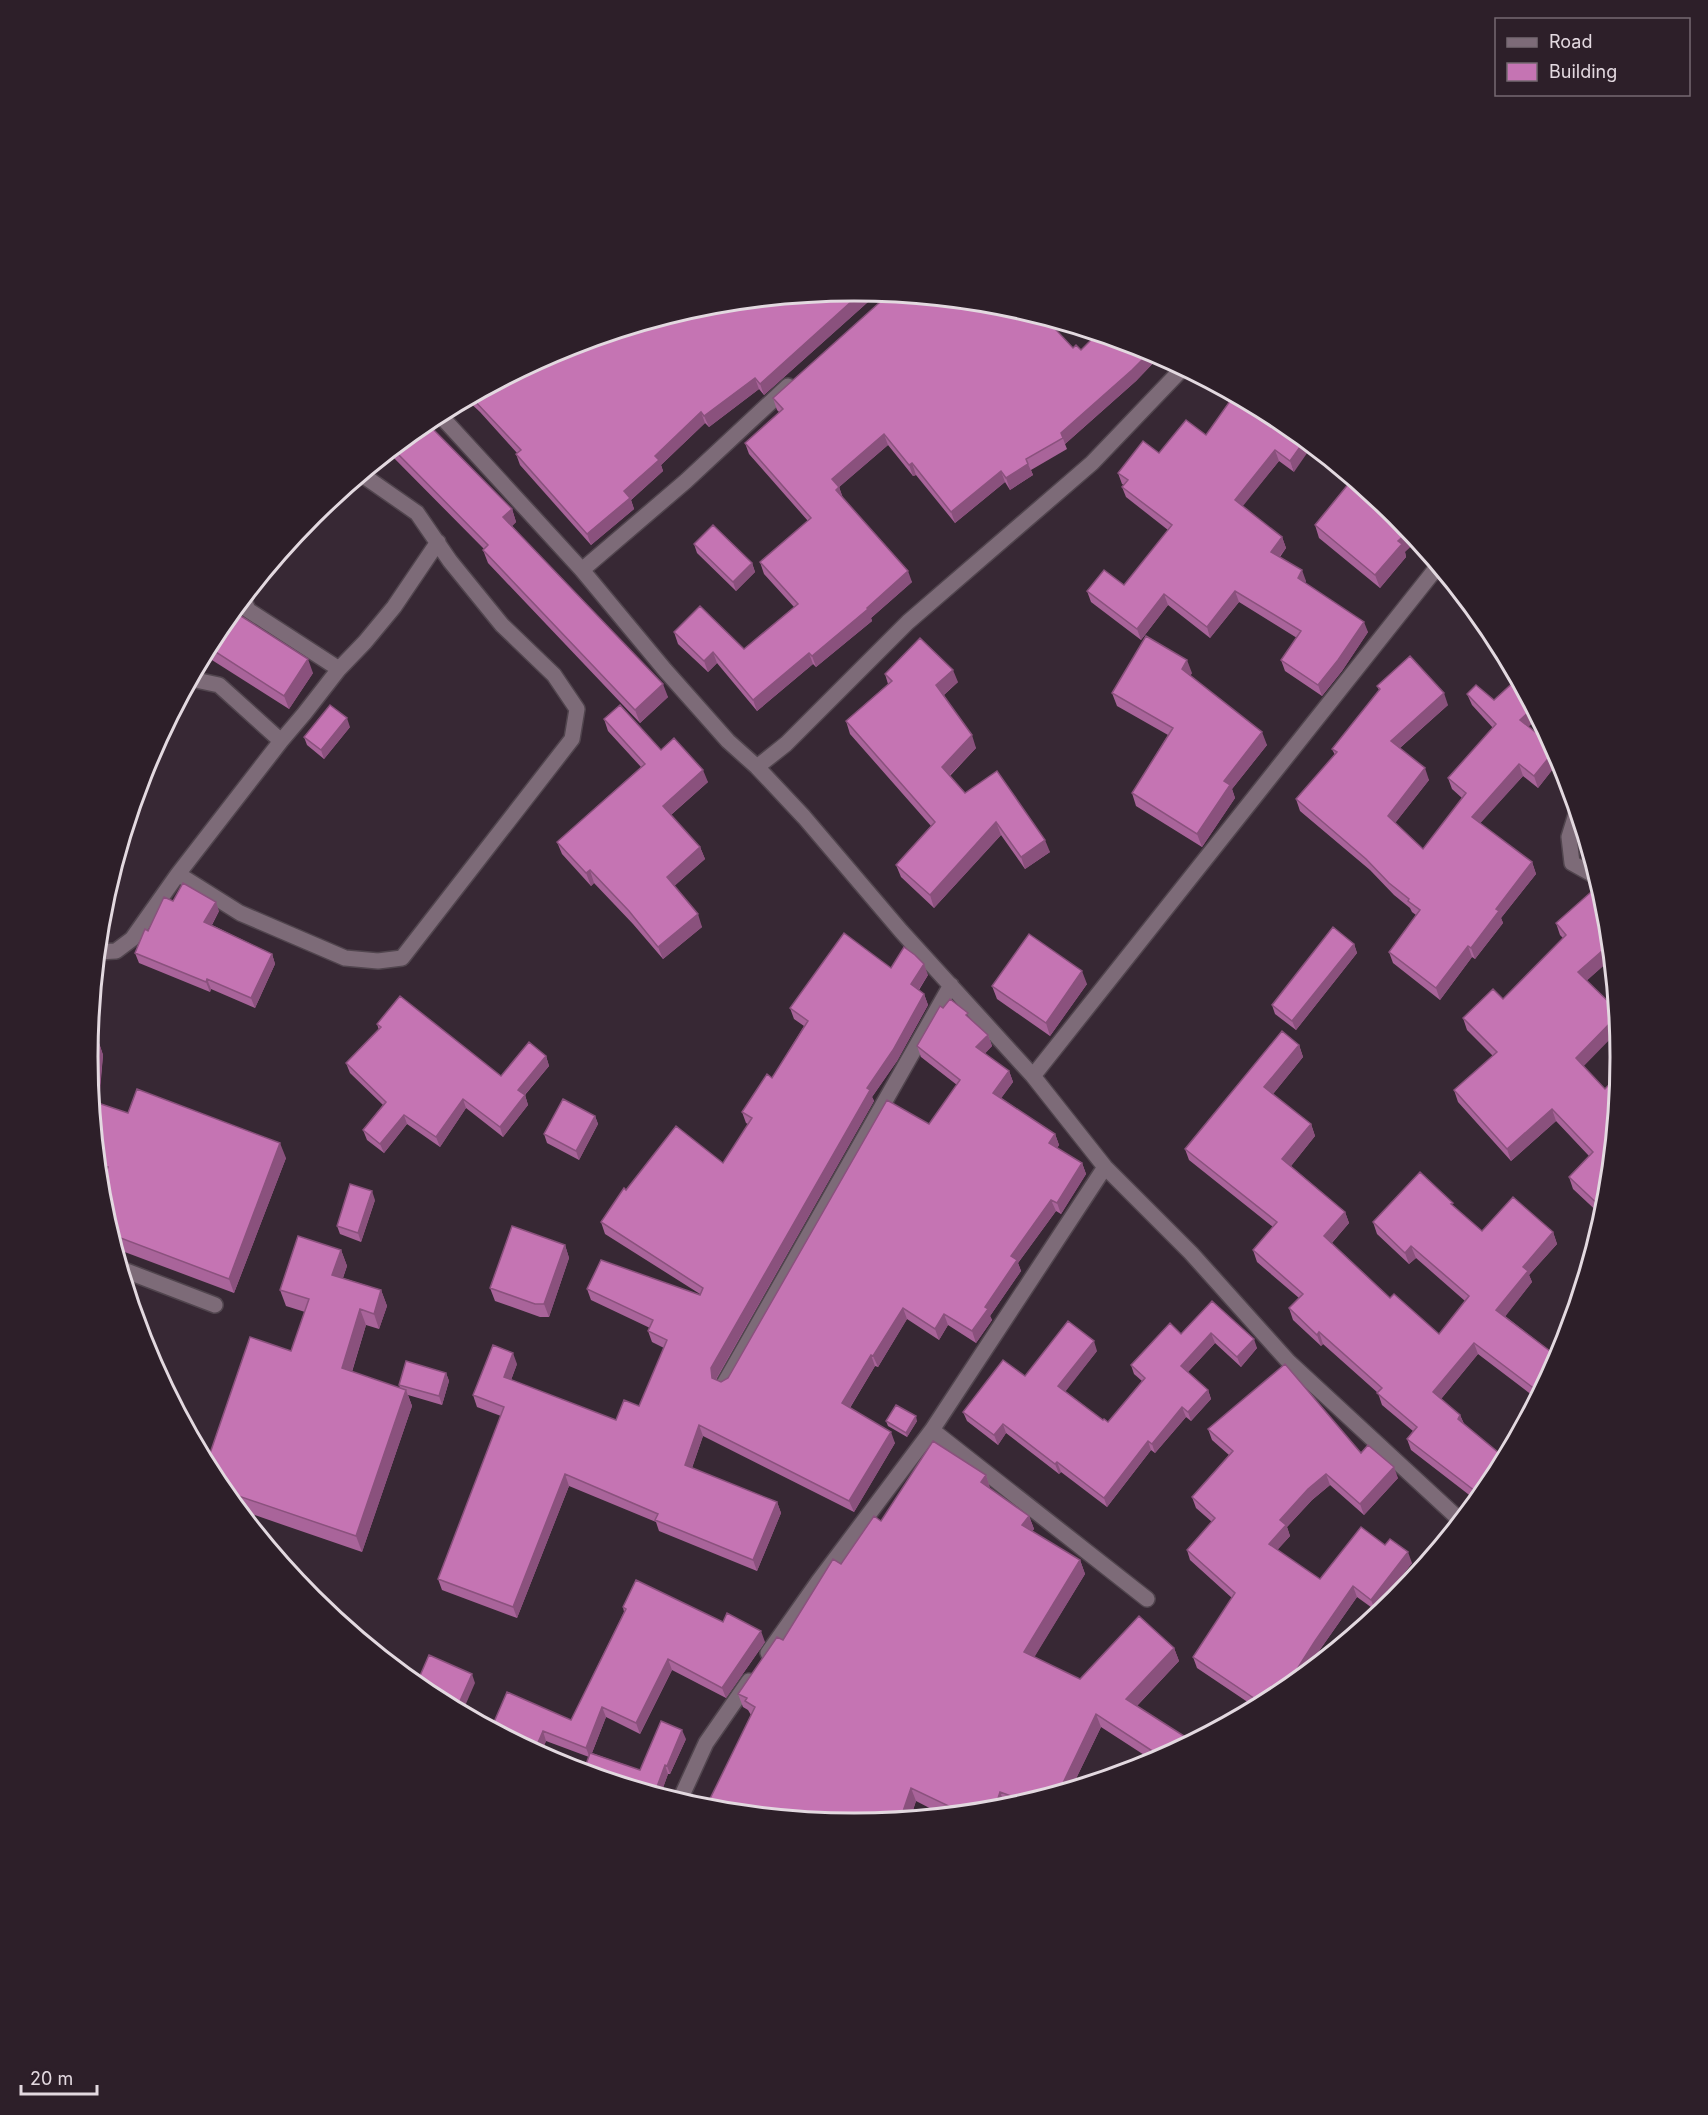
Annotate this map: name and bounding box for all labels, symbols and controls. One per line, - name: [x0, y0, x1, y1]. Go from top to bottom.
- legend: [1495, 18, 1690, 96]
- text: Road: [1549, 31, 1592, 52]
- text: Building: [1549, 61, 1617, 82]
- scale bar: [21, 2058, 98, 2096]
- text: 20 m: [30, 2068, 73, 2089]

